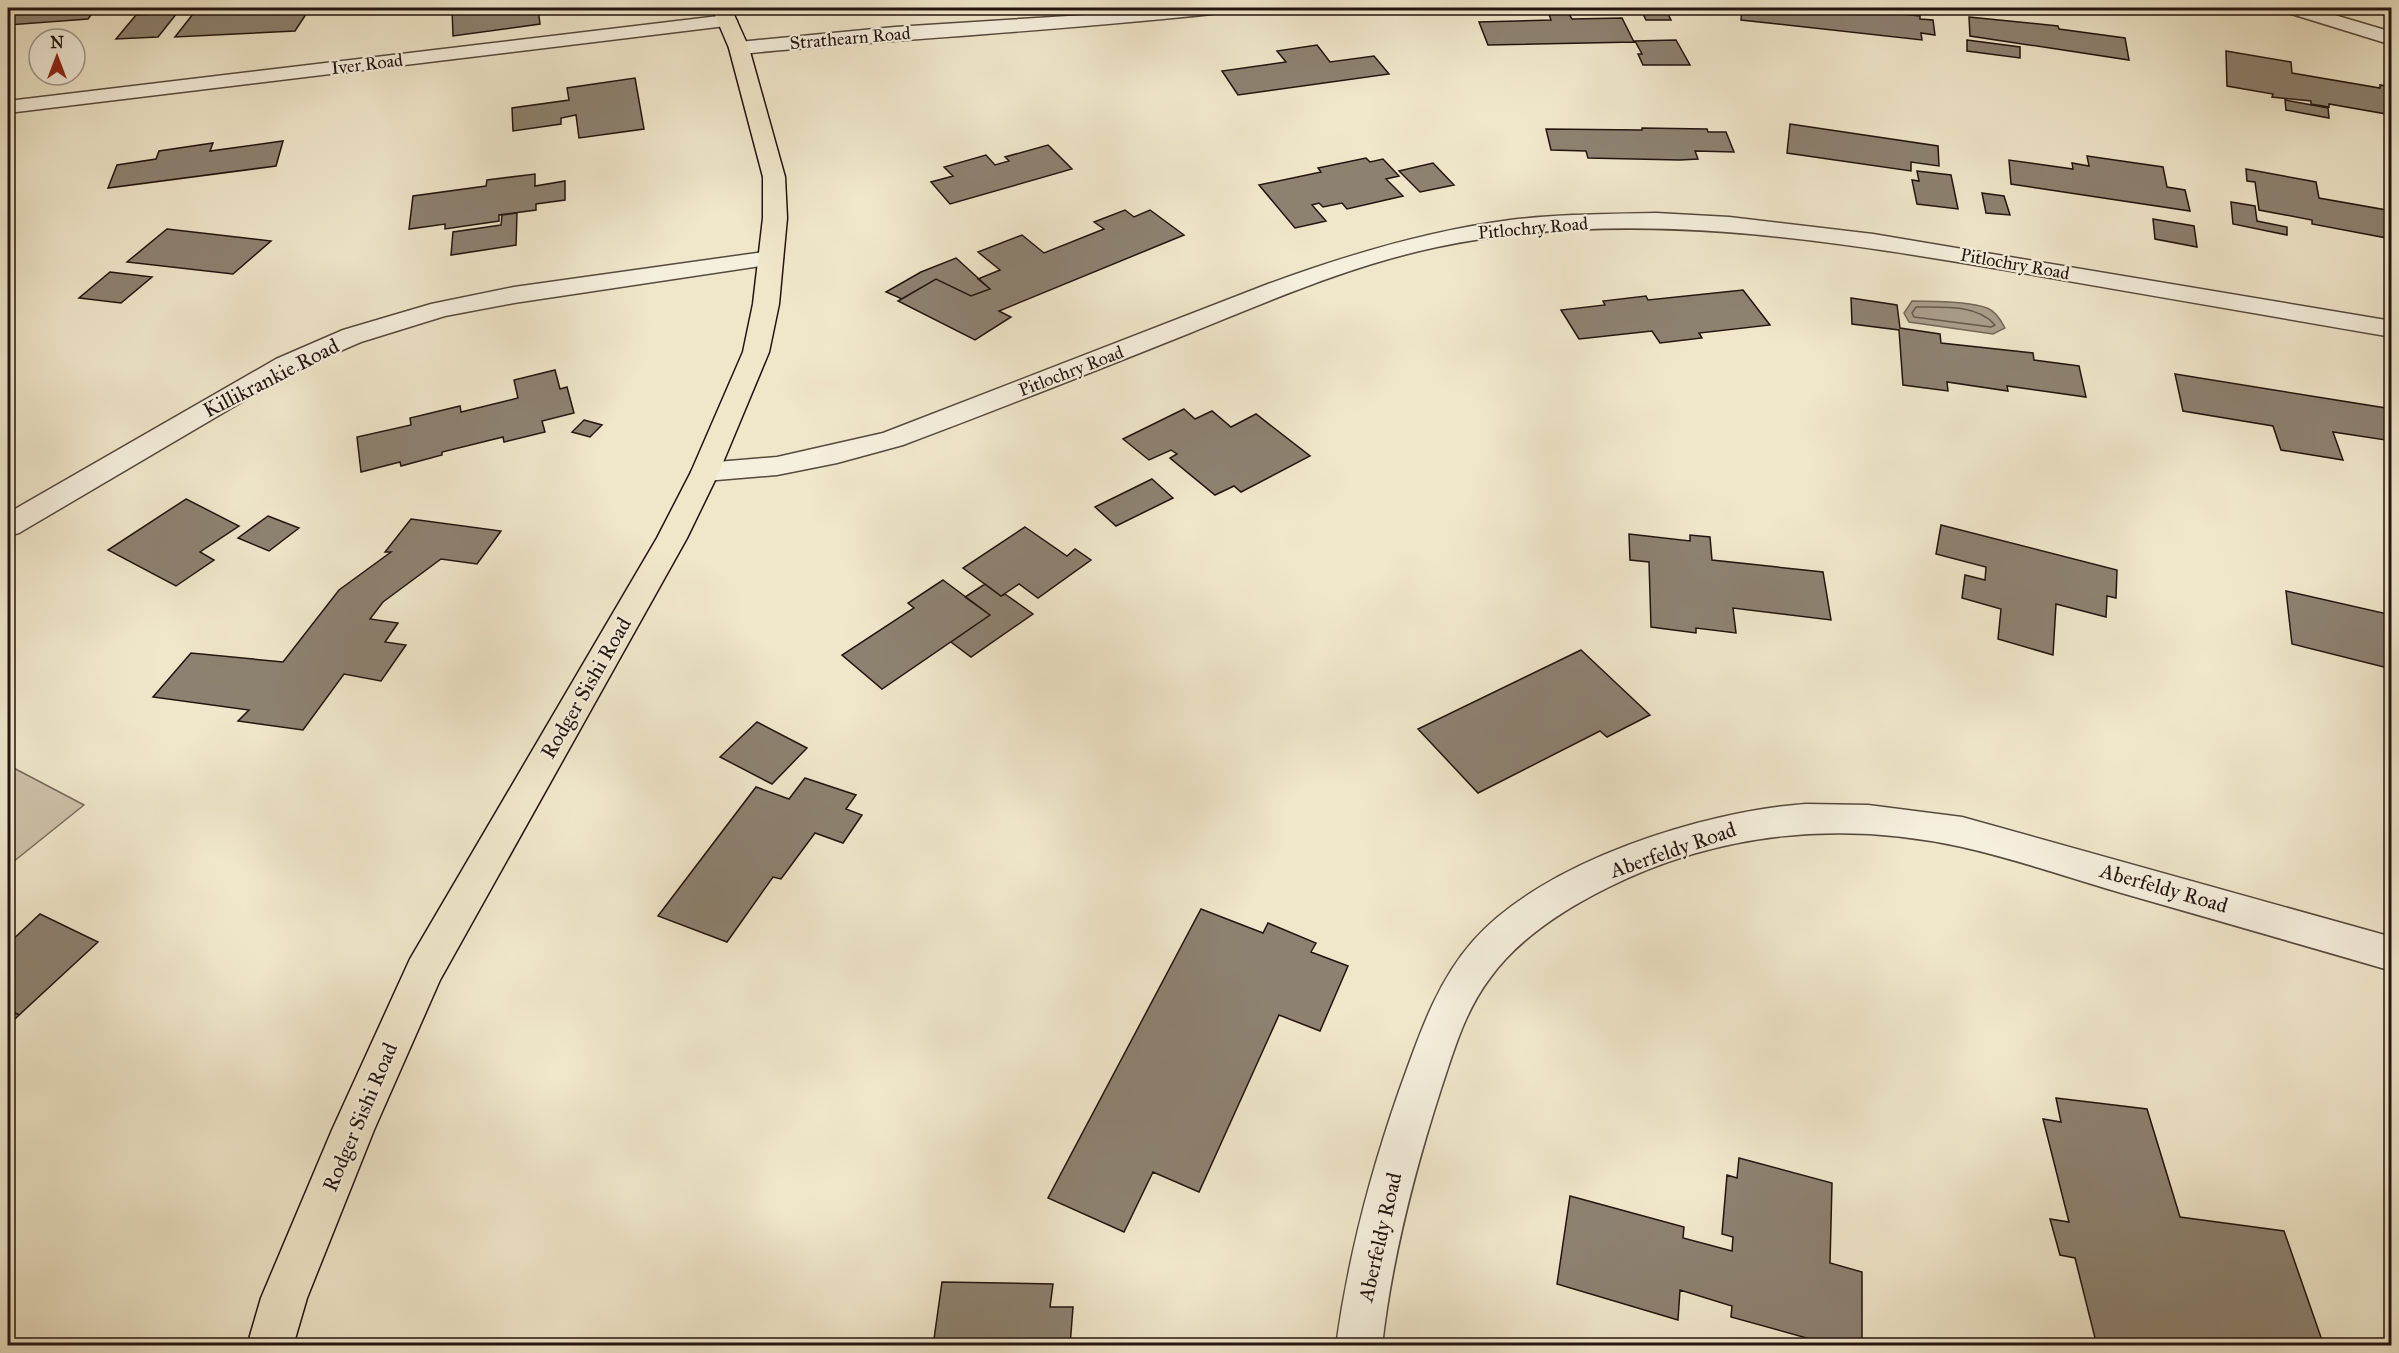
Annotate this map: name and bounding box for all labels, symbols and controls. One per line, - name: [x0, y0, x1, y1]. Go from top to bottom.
- street label: Strathearn Road: [789, 22, 911, 54]
- north arrow: [27, 27, 87, 87]
- text: N: [50, 33, 64, 52]
- street label: Iver Road: [330, 49, 404, 79]
- street label: Pitlochry Road: [1477, 212, 1589, 244]
- street label: Pitlochry Road: [1959, 244, 2071, 284]
- street label: Killikrankie Road: [199, 332, 344, 423]
- street label: Pitlochry Road: [1015, 341, 1127, 401]
- street label: Rodger Sishi Road: [535, 612, 637, 763]
- street label: Aberfeldy Road: [1606, 816, 1740, 884]
- street label: Aberfeldy Road: [2096, 857, 2231, 919]
- street label: Rodger Sishi Road: [317, 1038, 403, 1195]
- street label: Aberfeldy Road: [1352, 1169, 1408, 1305]

